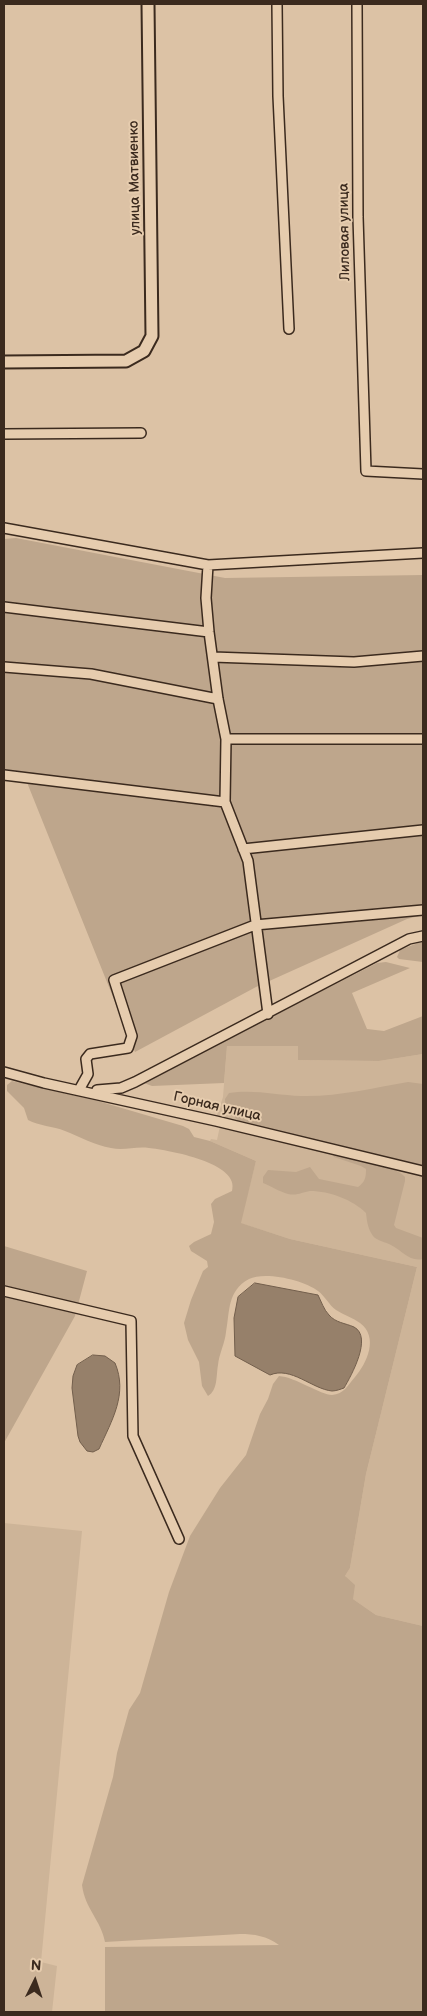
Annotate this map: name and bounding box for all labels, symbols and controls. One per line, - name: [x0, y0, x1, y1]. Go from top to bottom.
- street label: улица Матвиенко: [126, 121, 144, 235]
- street label: Лиловая улица: [336, 183, 354, 281]
- street label: Горная улица: [172, 1089, 262, 1125]
- north arrow: [10, 1956, 60, 2006]
- text: N: [30, 1957, 42, 1974]

